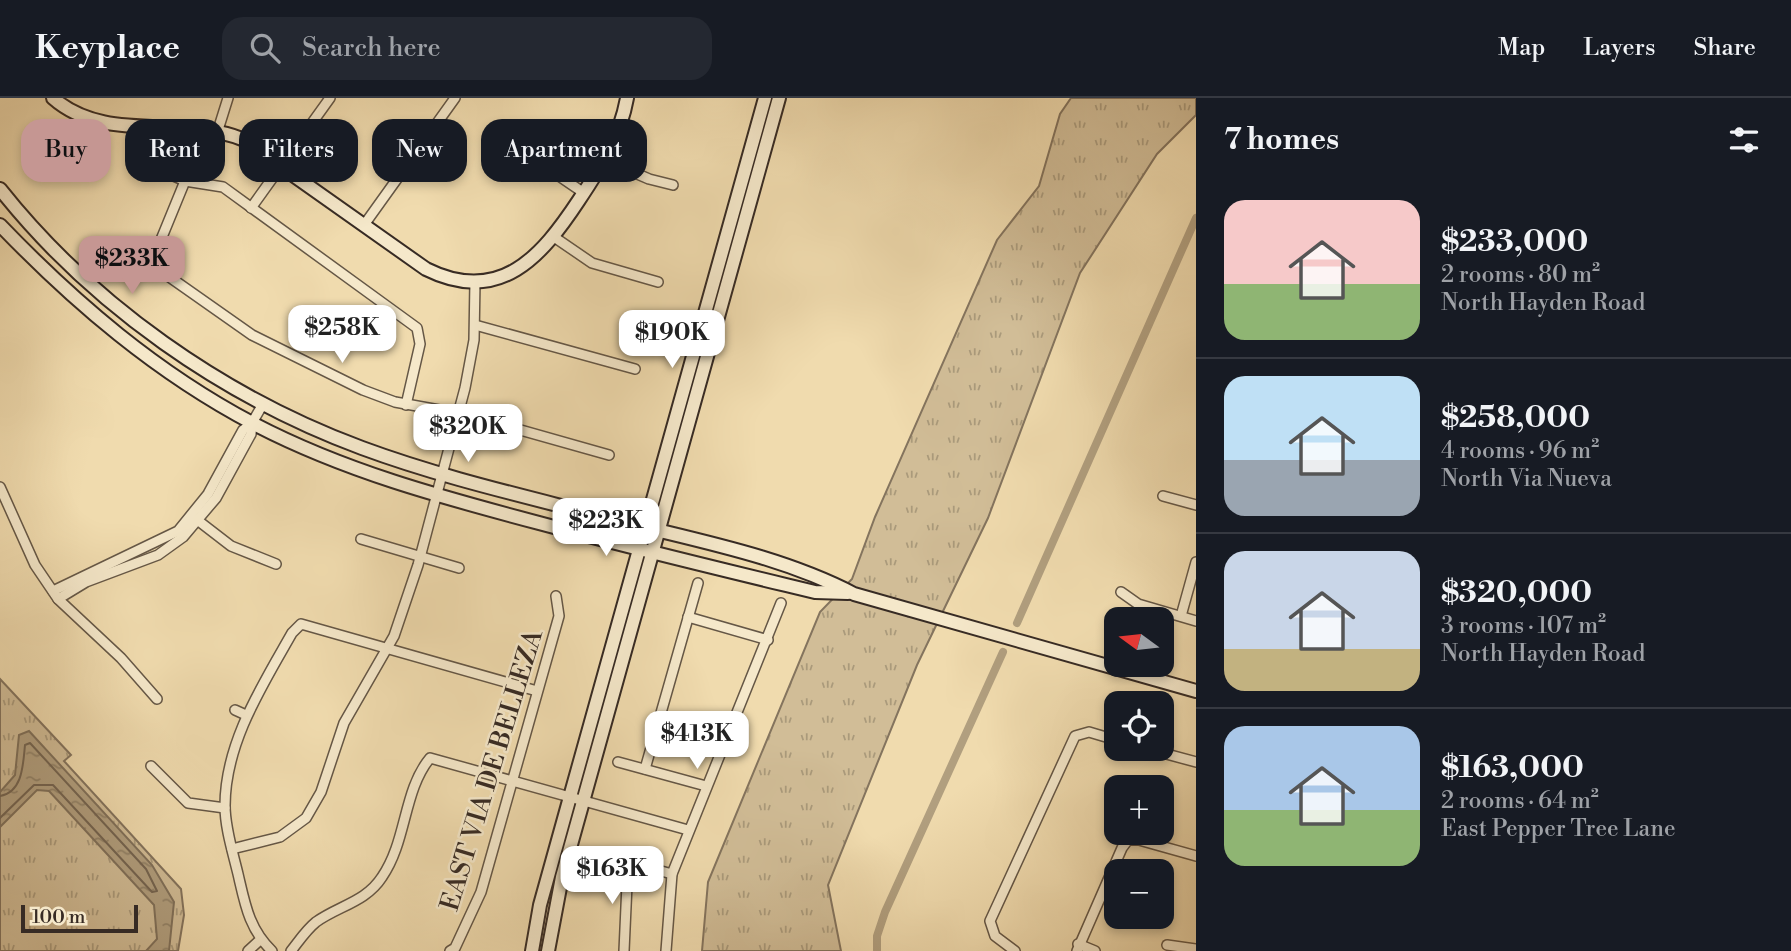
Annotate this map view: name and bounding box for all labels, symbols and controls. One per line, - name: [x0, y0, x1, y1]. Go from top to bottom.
- search box: [222, 17, 712, 80]
- text: Keyplace: [35, 28, 180, 69]
- icon: search: [246, 29, 284, 67]
- text: Search here: [302, 32, 441, 64]
- text: Map: [1498, 33, 1545, 63]
- text: Layers: [1583, 33, 1655, 63]
- text: Share: [1693, 33, 1756, 63]
- chip: Buy: [21, 119, 111, 182]
- chip: Rent: [125, 119, 225, 182]
- chip: Filters: [239, 119, 358, 182]
- chip: New: [372, 119, 467, 182]
- chip: Apartment: [481, 119, 647, 182]
- text: 7 homes: [1224, 121, 1339, 159]
- icon: filters: [1725, 121, 1763, 159]
- text: $233,000: [1441, 223, 1588, 261]
- icon: home: [1280, 228, 1364, 312]
- pin: $233K: [83, 236, 181, 296]
- text: $233K: [95, 245, 169, 273]
- text: 2 rooms · 80 m²: [1441, 261, 1600, 289]
- text: North Hayden Road: [1441, 289, 1645, 317]
- pin: $258K: [293, 306, 391, 365]
- pin: $190K: [623, 310, 721, 370]
- text: $258K: [304, 314, 380, 342]
- text: $190K: [635, 319, 709, 347]
- text: $258,000: [1441, 399, 1590, 437]
- pin: $320K: [419, 404, 517, 464]
- icon: home: [1280, 404, 1364, 488]
- text: $320K: [429, 413, 507, 441]
- text: 4 rooms · 96 m²: [1441, 437, 1599, 465]
- text: North Via Nueva: [1441, 465, 1612, 493]
- pin: $223K: [557, 498, 655, 558]
- text: $223K: [569, 507, 643, 535]
- text: $320,000: [1441, 574, 1592, 612]
- icon: home: [1280, 579, 1364, 663]
- north arrow: [1104, 607, 1174, 677]
- map controls: [1104, 607, 1174, 929]
- text: 3 rooms · 107 m²: [1441, 612, 1606, 640]
- street label: EAST VIA DE BELLEZA: [434, 625, 550, 915]
- text: North Hayden Road: [1441, 640, 1645, 668]
- button: locate: [1104, 691, 1174, 761]
- pin: $413K: [648, 712, 746, 771]
- text: $413K: [661, 720, 733, 748]
- text: $163,000: [1441, 749, 1584, 787]
- icon: home: [1280, 754, 1364, 838]
- button: +: [1104, 775, 1174, 845]
- text: 2 rooms · 64 m²: [1441, 787, 1599, 815]
- text: East Pepper Tree Lane: [1441, 815, 1676, 843]
- pin: $163K: [563, 846, 661, 906]
- text: $163K: [577, 855, 647, 883]
- button: −: [1104, 859, 1174, 929]
- scale bar: [21, 902, 138, 934]
- text: 100 m: [32, 905, 85, 929]

